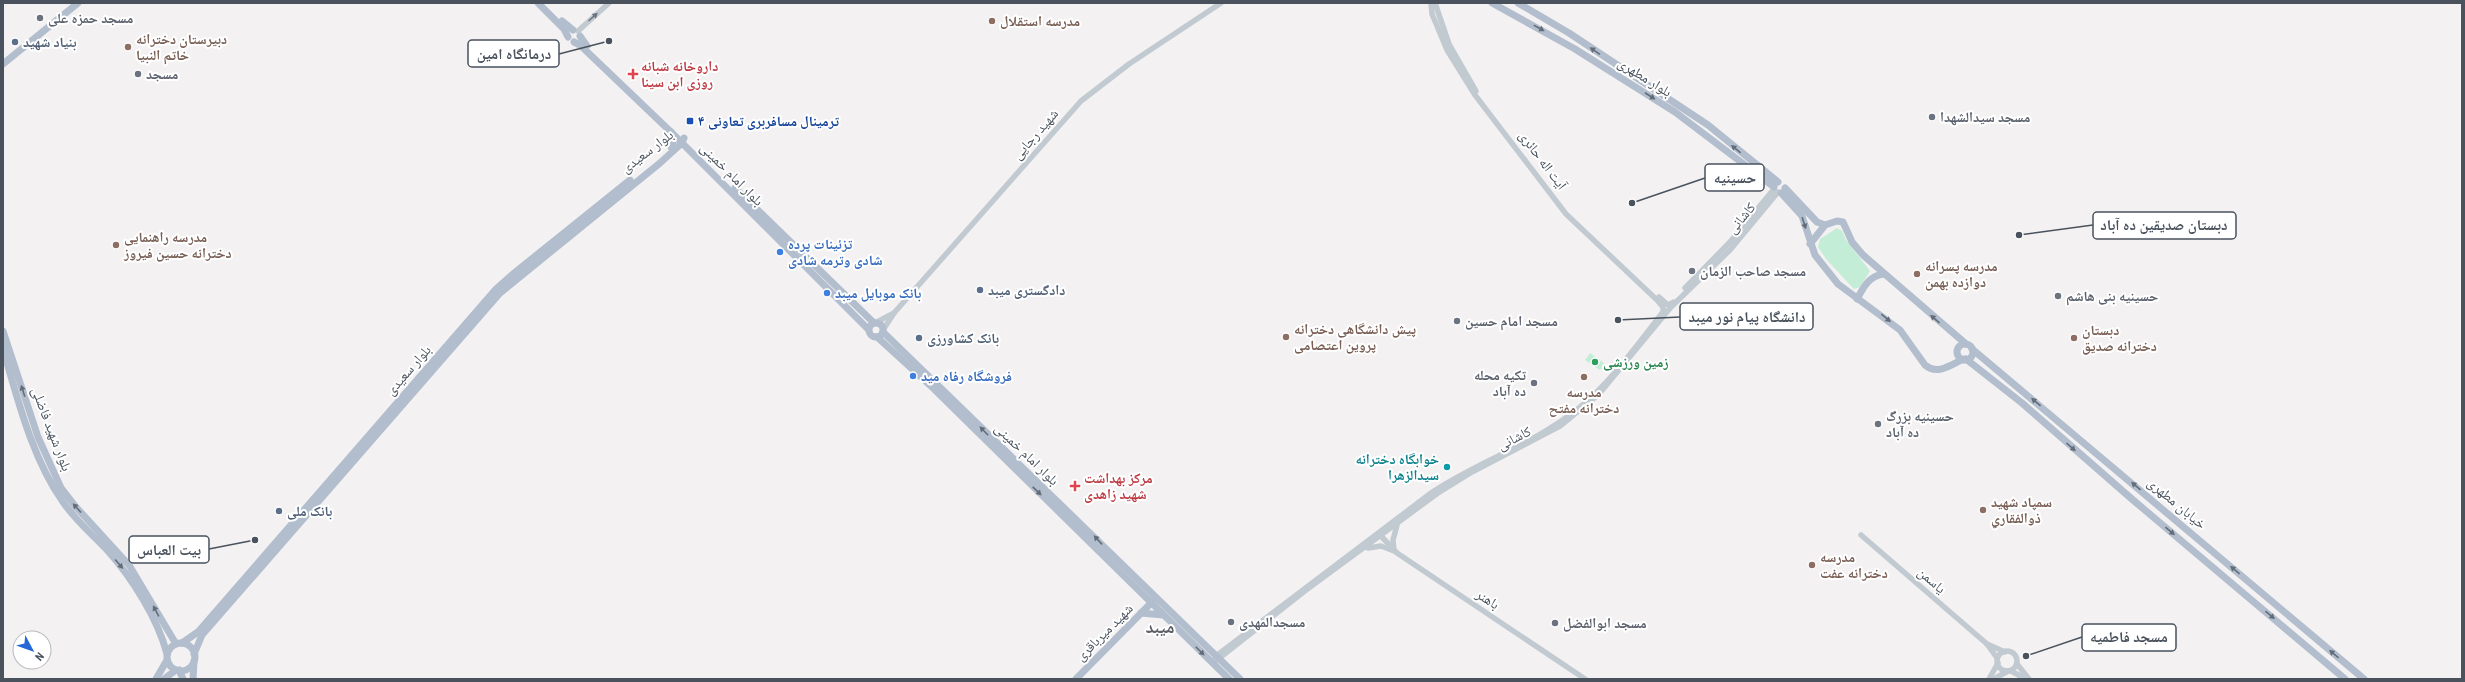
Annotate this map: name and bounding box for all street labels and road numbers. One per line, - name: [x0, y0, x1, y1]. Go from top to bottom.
- street label: بلوار مطهری: [1615, 54, 1675, 101]
- street label: شهید رجایی: [1009, 105, 1062, 163]
- street label: بلوار سعیدی: [618, 126, 677, 177]
- street label: آیت اله حائری: [1515, 128, 1570, 193]
- street label: بلوار امام خمینی: [696, 139, 767, 210]
- street label: کاشانی: [1723, 199, 1759, 237]
- street label: بلوار سعیدی: [382, 342, 435, 399]
- street label: بلوار شهید فاضلی: [28, 385, 75, 474]
- street label: بلوار امام خمینی: [990, 420, 1062, 490]
- street label: کاشانی: [1495, 423, 1534, 454]
- street label: خیابان مطهری: [2144, 474, 2209, 533]
- street label: یاسمن: [1914, 564, 1949, 597]
- street label: باهنر: [1472, 585, 1503, 613]
- street label: شهید میرباقری: [1072, 600, 1137, 665]

